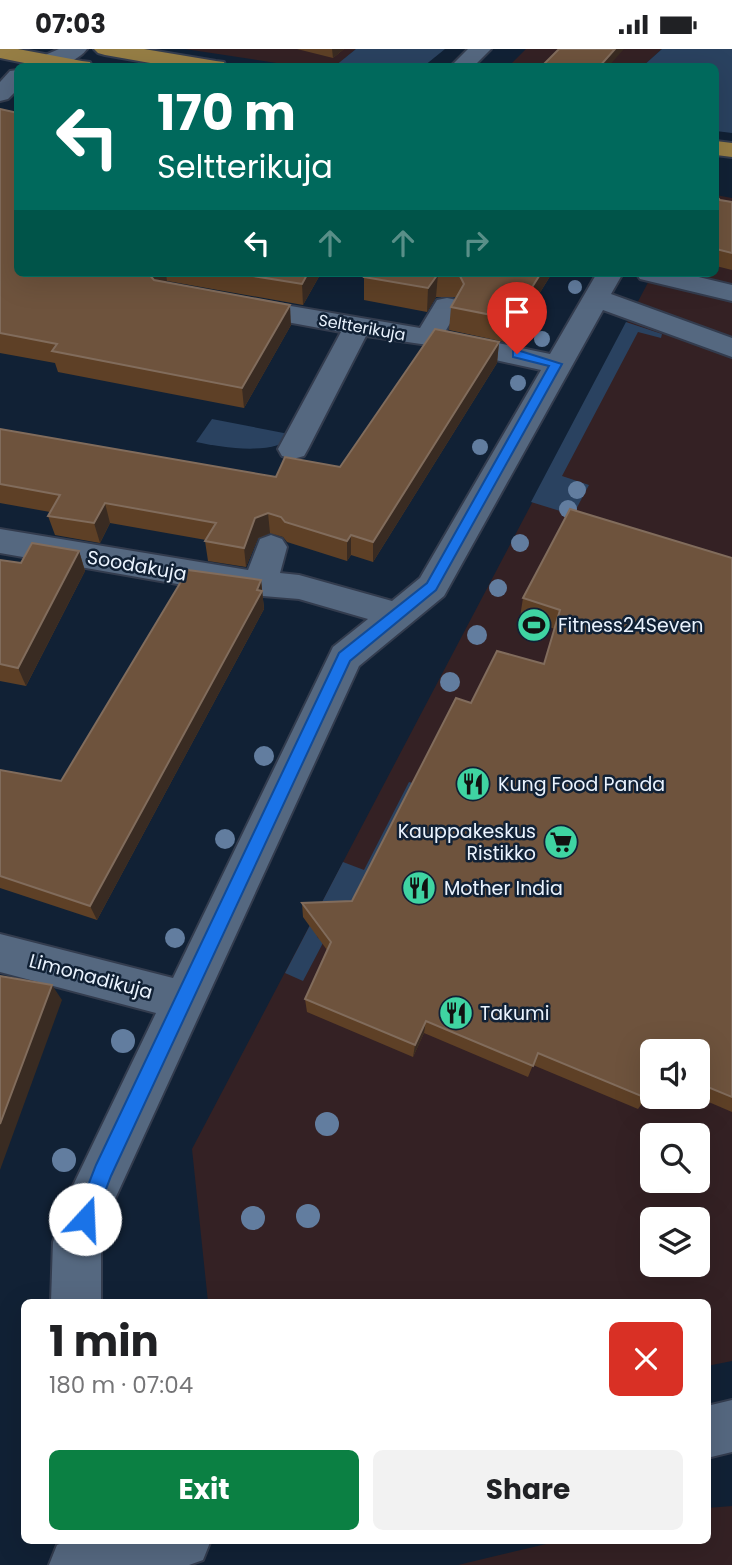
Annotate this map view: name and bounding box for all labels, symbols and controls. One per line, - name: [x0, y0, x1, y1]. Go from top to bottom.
- text: 07:03: [35, 6, 106, 42]
- text: 170 m: [157, 79, 296, 147]
- icon: left: [42, 91, 133, 182]
- text: Seltterikuja: [157, 144, 333, 189]
- icon: left: [238, 224, 276, 262]
- icon: ahead: [311, 224, 349, 262]
- icon: ahead: [384, 224, 422, 262]
- icon: right: [457, 224, 495, 262]
- pin: [487, 282, 547, 354]
- icon: arrive: [498, 293, 536, 331]
- street label: Seltterikuja: [317, 309, 407, 346]
- street label: Soodakuja: [85, 543, 189, 588]
- sports icon: Fitness24Seven: [515, 606, 553, 644]
- place label: Fitness24Seven: [558, 612, 703, 639]
- restaurant icon: Kung Food Panda: [454, 765, 492, 803]
- place label: Kung Food Panda: [498, 771, 665, 798]
- place label: Kauppakeskus Ristikko: [398, 818, 536, 867]
- supermarket icon: Kauppakeskus Ristikko: [542, 823, 580, 861]
- restaurant icon: Mother India: [400, 869, 438, 907]
- place label: Mother India: [444, 875, 563, 902]
- street label: Limonadikuja: [26, 947, 156, 1006]
- restaurant icon: Takumi: [437, 994, 475, 1032]
- place label: Takumi: [480, 1000, 549, 1027]
- map controls: [640, 1039, 710, 1277]
- button: sound: [640, 1039, 710, 1109]
- button: search: [640, 1123, 710, 1193]
- position arrow: [48, 1182, 122, 1256]
- button: layers: [640, 1207, 710, 1277]
- text: 1 min: [49, 1312, 159, 1371]
- button: close: [609, 1322, 683, 1396]
- text: 180 m · 07:04: [49, 1369, 193, 1401]
- button: Exit: [49, 1450, 359, 1530]
- button: Share: [373, 1450, 683, 1530]

